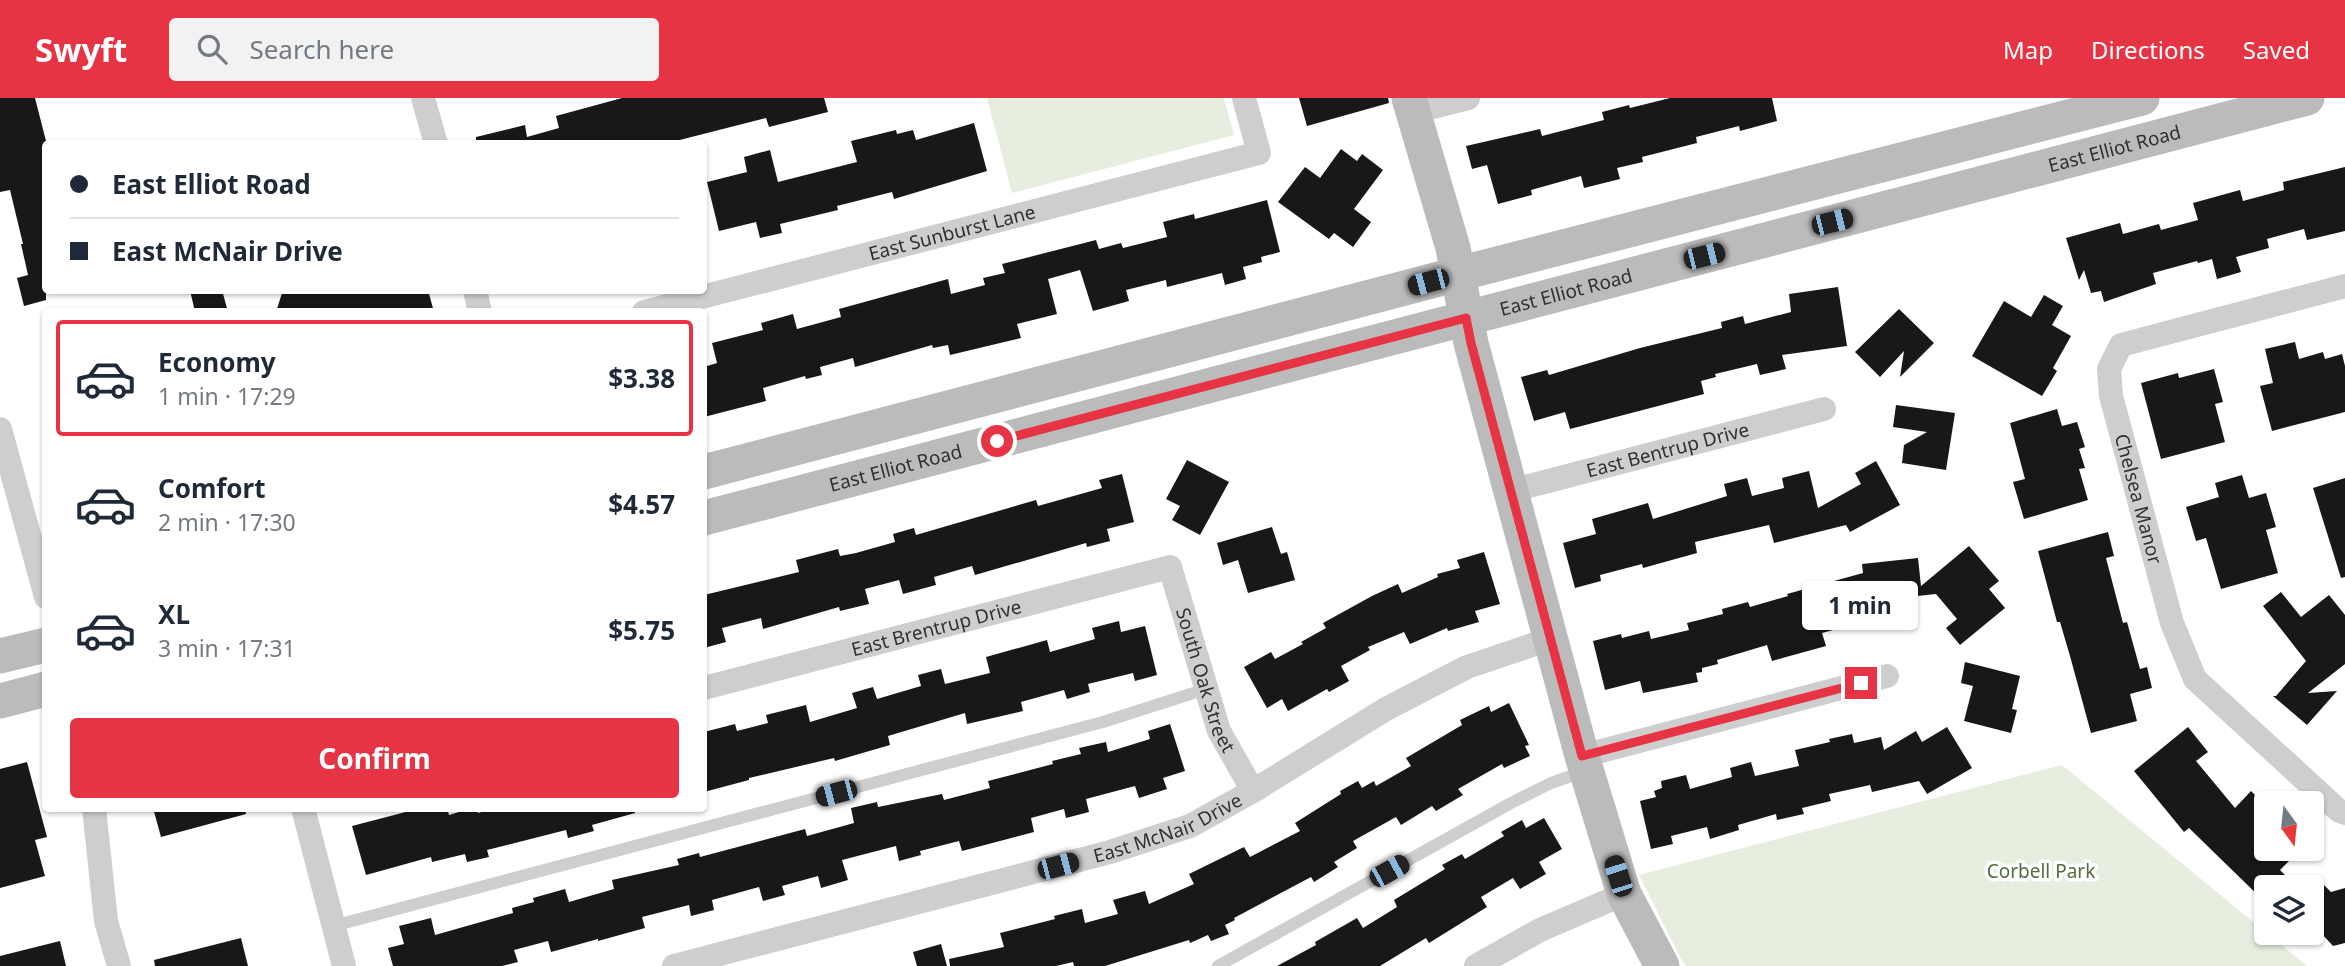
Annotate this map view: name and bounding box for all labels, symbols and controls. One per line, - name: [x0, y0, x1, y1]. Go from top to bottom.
- search box: [169, 18, 659, 81]
- text: Swyft: [35, 27, 127, 72]
- icon: search: [193, 30, 231, 68]
- text: Search here: [249, 31, 394, 67]
- text: Map: [2003, 33, 2053, 66]
- text: Directions: [2091, 33, 2205, 66]
- text: Saved: [2243, 33, 2310, 66]
- street label: East Elliot Road: [2045, 119, 2184, 178]
- text: East Elliot Road: [112, 166, 311, 202]
- street label: East Sunburst Lane: [866, 198, 1038, 266]
- car: [1810, 207, 1855, 237]
- text: East McNair Drive: [112, 233, 343, 269]
- car: [1682, 241, 1727, 271]
- street label: East Elliot Road: [1497, 262, 1635, 322]
- car: [1405, 266, 1452, 298]
- text: Economy: [158, 344, 276, 380]
- icon: car: [74, 347, 137, 410]
- text: $3.38: [608, 360, 675, 396]
- text: 1 min · 17:29: [158, 380, 296, 412]
- street label: East Bentrup Drive: [1584, 416, 1752, 484]
- route start: [981, 425, 1013, 457]
- street label: Chelsea Manor: [2109, 431, 2169, 567]
- street label: East Elliot Road: [826, 438, 965, 498]
- text: Comfort: [158, 470, 266, 506]
- icon: car: [74, 473, 137, 536]
- text: $4.57: [608, 486, 675, 522]
- text: 2 min · 17:30: [158, 506, 296, 538]
- callout: 1 min: [1803, 582, 1919, 630]
- text: 1 min: [1828, 589, 1892, 621]
- street label: East Brentrup Drive: [849, 593, 1024, 662]
- text: XL: [158, 596, 190, 632]
- icon: car: [74, 599, 137, 662]
- street label: South Oak Street: [1170, 605, 1242, 757]
- text: $5.75: [608, 612, 675, 648]
- text: 3 min · 17:31: [158, 632, 296, 664]
- route end: [1845, 667, 1877, 699]
- button: Confirm: [70, 718, 679, 798]
- car: [813, 777, 860, 809]
- street label: East McNair Drive: [1090, 787, 1247, 869]
- north arrow: [2254, 791, 2324, 861]
- map controls: [2254, 791, 2324, 945]
- car: [1035, 850, 1082, 882]
- car: [1366, 852, 1413, 890]
- car: [1602, 853, 1635, 899]
- park label: Corbell Park: [1987, 858, 2095, 884]
- button: layers: [2254, 875, 2324, 945]

